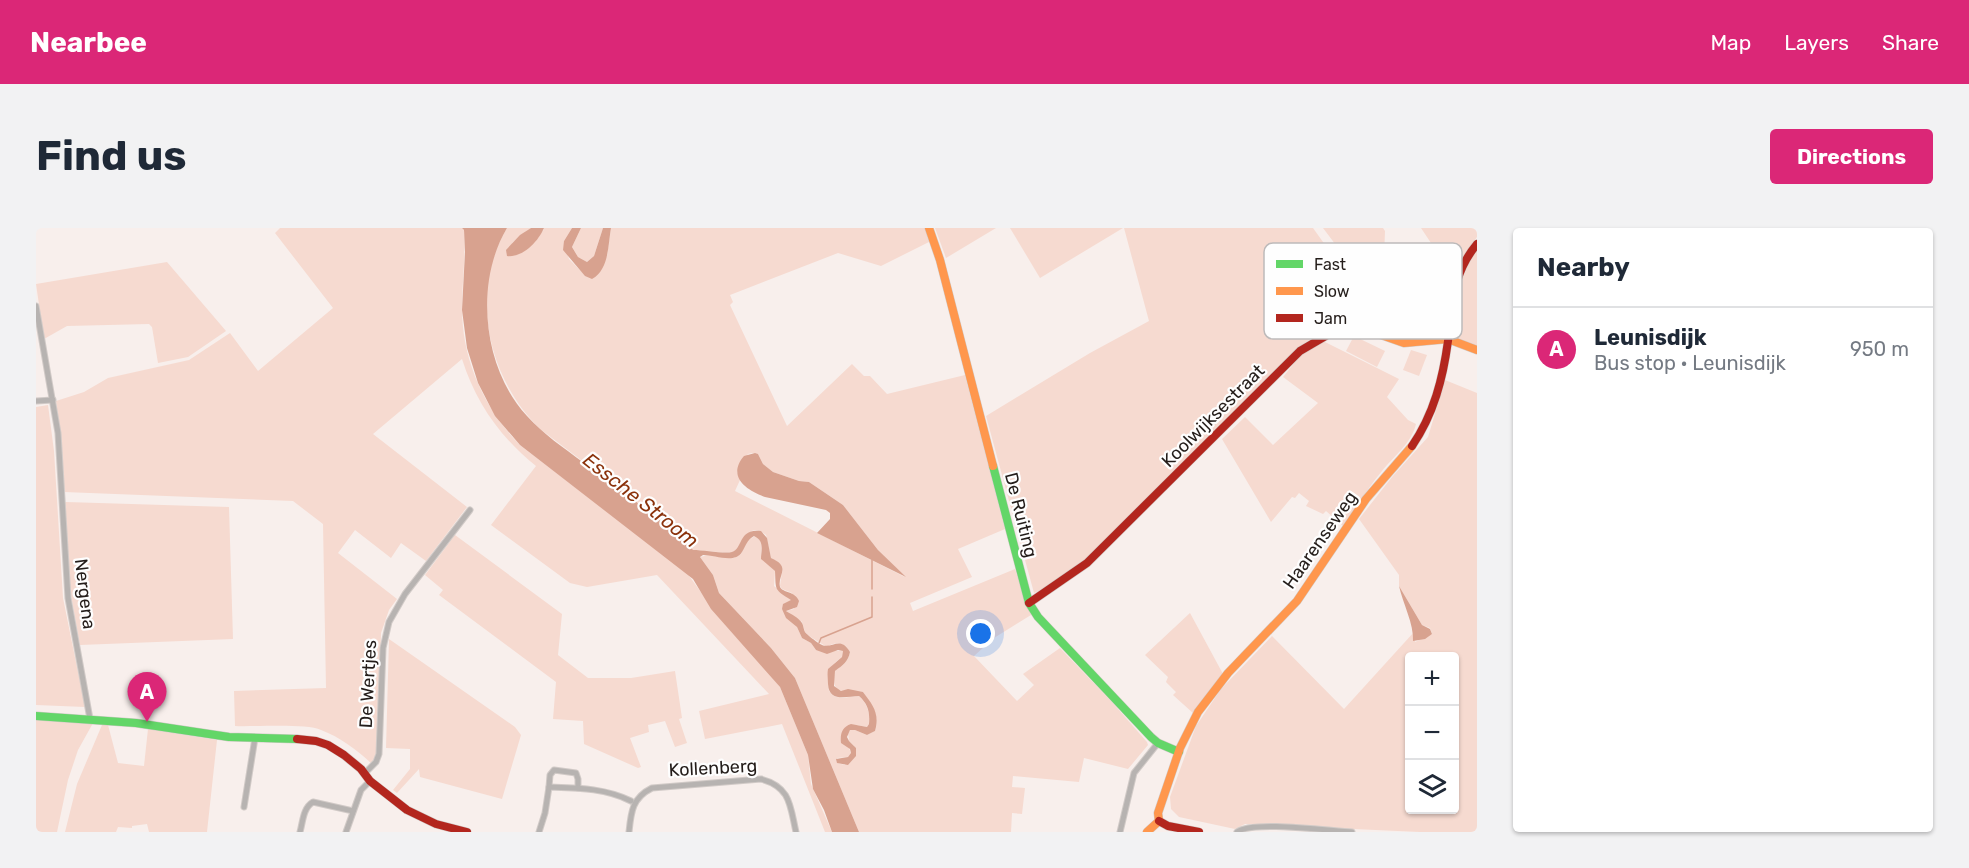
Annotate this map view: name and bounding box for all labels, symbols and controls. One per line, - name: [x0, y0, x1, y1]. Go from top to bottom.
- text: Nearbee: [30, 26, 147, 59]
- text: Map: [1710, 30, 1751, 55]
- text: Layers: [1784, 30, 1849, 55]
- text: Share: [1882, 30, 1939, 55]
- button: Directions: [1770, 129, 1933, 184]
- text: Find us: [36, 131, 187, 181]
- legend: [1264, 243, 1462, 339]
- text: Nearby: [1537, 252, 1630, 283]
- text: Fast: [1314, 255, 1346, 274]
- text: Slow: [1314, 282, 1350, 301]
- text: Jam: [1314, 309, 1347, 328]
- text: Leunisdijk: [1594, 324, 1707, 351]
- text: A: [1549, 337, 1564, 361]
- text: 950 m: [1850, 337, 1909, 361]
- text: Bus stop · Leunisdijk: [1594, 351, 1786, 375]
- street label: Koolwijksestraat: [1157, 360, 1269, 472]
- water label: Essche Stroom: [578, 447, 704, 553]
- street label: De Ruiting: [1000, 470, 1042, 560]
- street label: Haarenseweg: [1278, 487, 1362, 593]
- street label: Nergena: [70, 557, 100, 631]
- your location: [966, 619, 995, 648]
- street label: De Wertjes: [355, 639, 381, 729]
- map controls: [1405, 652, 1459, 814]
- button: +: [1405, 652, 1459, 706]
- pin: A: [128, 672, 166, 722]
- button: −: [1405, 706, 1459, 760]
- street label: Kollenberg: [668, 755, 758, 781]
- button: layers: [1405, 760, 1459, 814]

